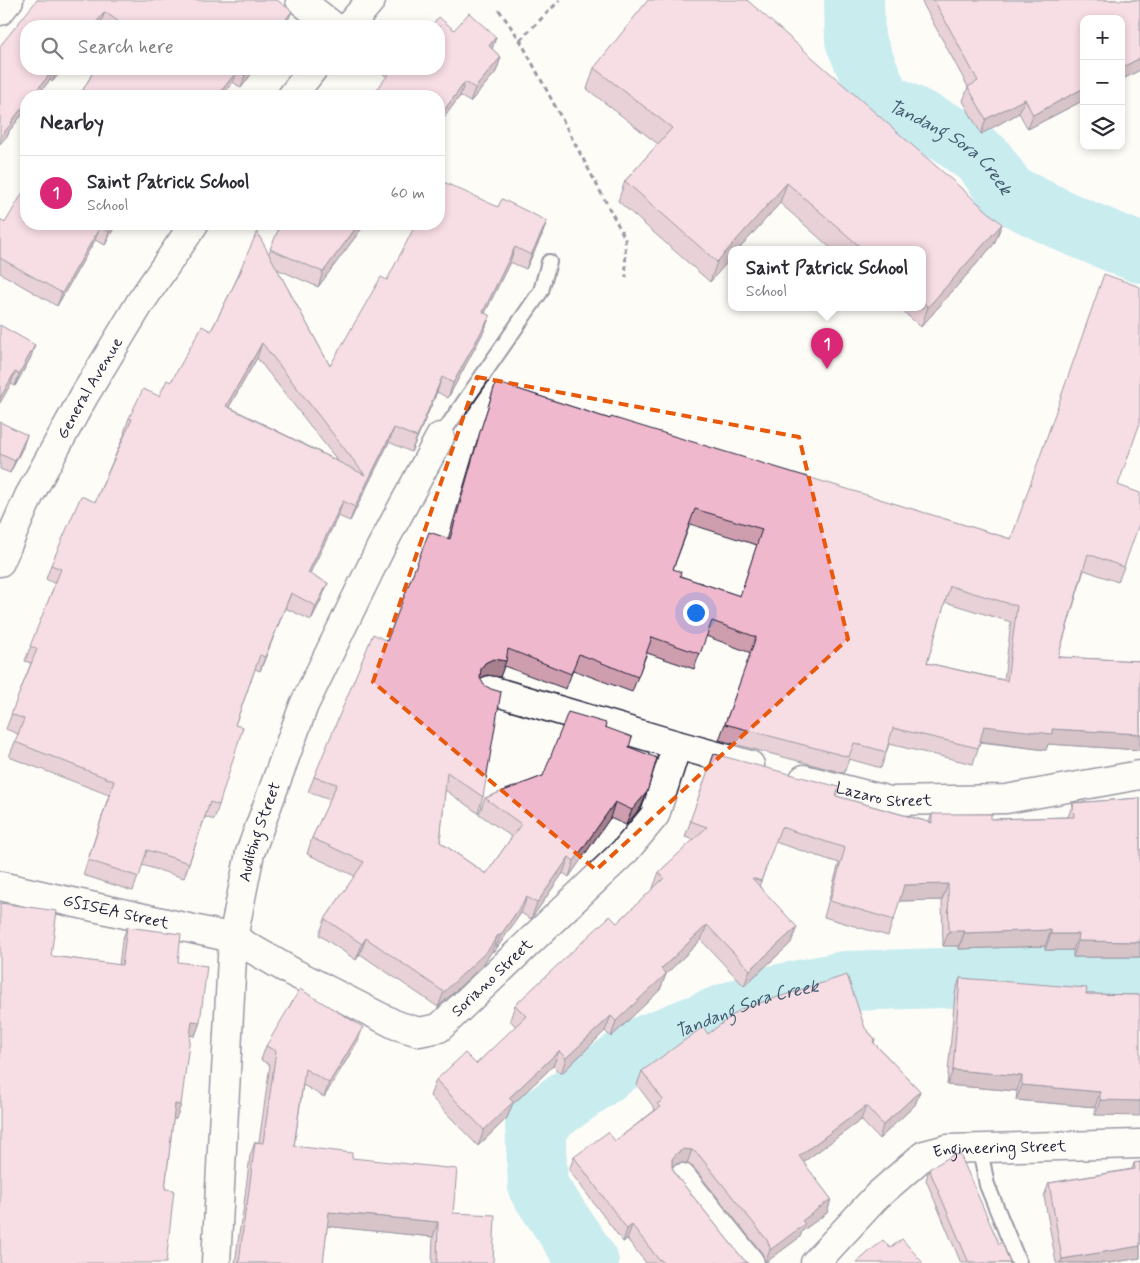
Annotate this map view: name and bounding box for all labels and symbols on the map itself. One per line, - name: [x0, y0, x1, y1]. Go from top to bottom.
- water label: Tandang Sora Creek: [884, 94, 1018, 201]
- pin: 1: [811, 328, 843, 369]
- street label: General Avenue: [52, 333, 128, 443]
- your location: [683, 600, 709, 626]
- street label: Lazaro Street: [834, 777, 933, 812]
- street label: Auditing Street: [234, 779, 286, 884]
- street label: GSISEA Street: [61, 890, 172, 934]
- street label: Soriano Street: [447, 934, 537, 1021]
- water label: Tandang Sora Creek: [672, 974, 822, 1044]
- street label: Engineering Street: [931, 1135, 1067, 1163]

